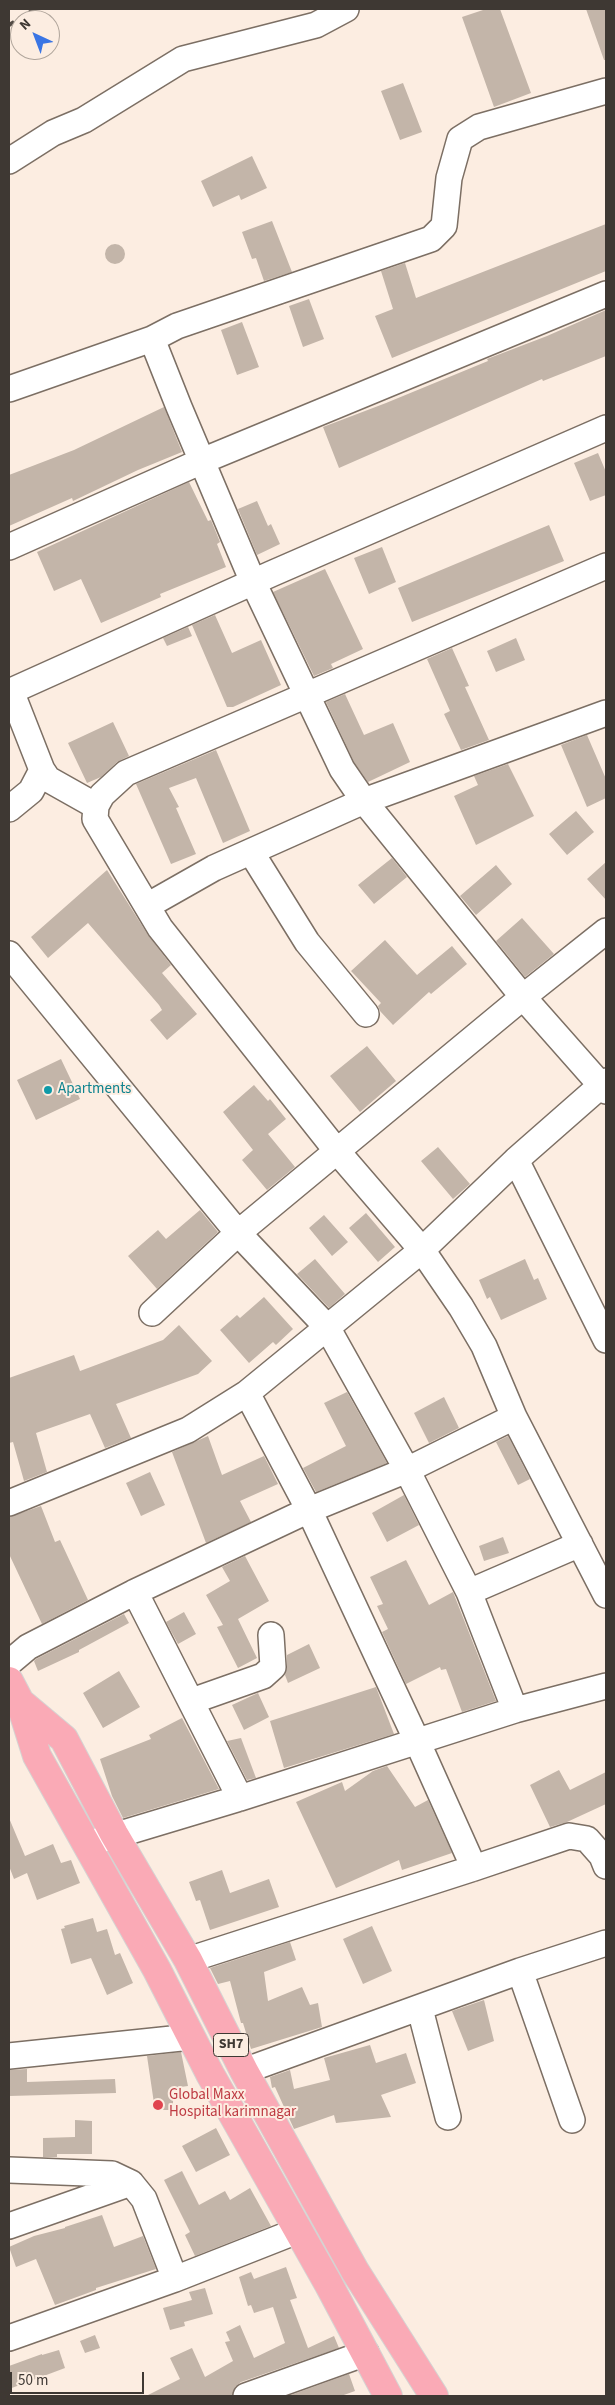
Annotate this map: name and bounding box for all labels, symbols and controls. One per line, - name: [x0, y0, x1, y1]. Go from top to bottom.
- north arrow: [10, 10, 60, 60]
- text: N: [15, 14, 36, 35]
- place label: Apartments: [58, 1081, 131, 1099]
- marker: Apartments: [42, 1084, 54, 1096]
- road number: SH7: [214, 2034, 248, 2056]
- place label: Global Maxx Hospital karimnagar: [169, 2087, 296, 2122]
- marker: Global Maxx Hospital karimnagar: [151, 2098, 165, 2112]
- scale bar: [12, 2362, 146, 2394]
- text: 50 m: [18, 2370, 48, 2391]

